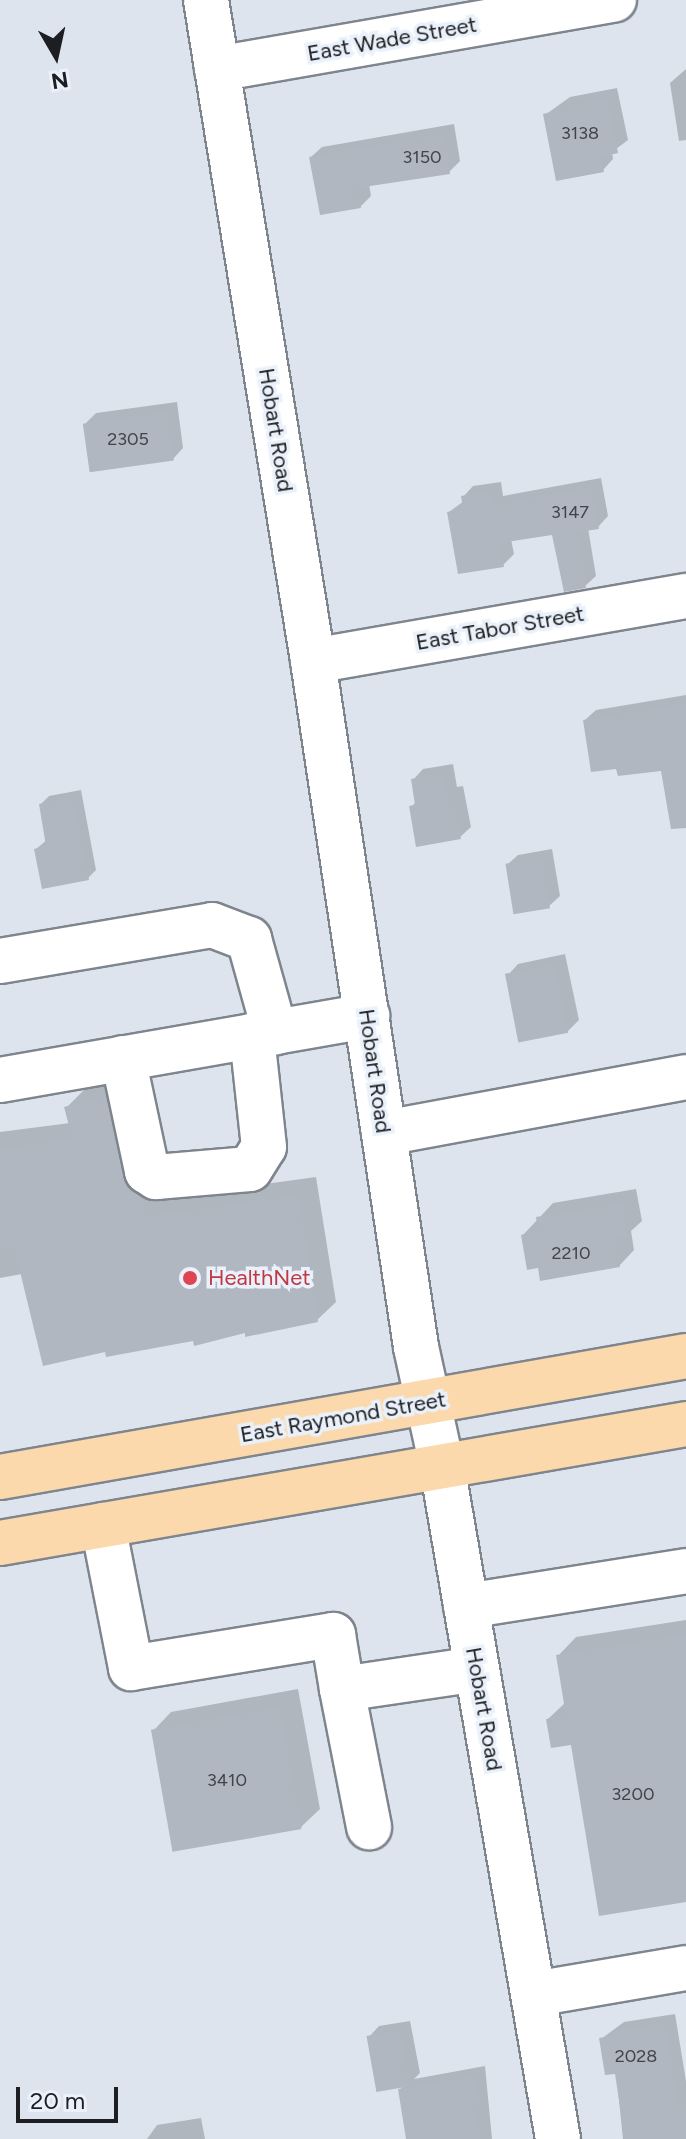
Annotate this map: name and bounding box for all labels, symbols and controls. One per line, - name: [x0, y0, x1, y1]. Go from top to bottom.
- street label: East Wade Street: [305, 11, 479, 67]
- north arrow: [16, 16, 96, 96]
- text: N: [49, 66, 70, 95]
- house number: 3138: [561, 122, 599, 144]
- house number: 3150: [402, 146, 442, 168]
- street label: Hobart Road: [253, 366, 299, 494]
- house number: 2305: [107, 428, 149, 450]
- house number: 3147: [551, 501, 589, 523]
- street label: East Tabor Street: [414, 600, 586, 656]
- street label: Hobart Road: [353, 1007, 397, 1135]
- house number: 2210: [551, 1242, 591, 1264]
- place label: HealthNet: [208, 1265, 311, 1291]
- marker: HealthNet: [179, 1267, 201, 1289]
- street label: East Raymond Street: [238, 1386, 448, 1448]
- street label: Hobart Road: [460, 1645, 508, 1773]
- house number: 3410: [207, 1769, 247, 1791]
- house number: 3200: [612, 1783, 654, 1805]
- house number: 2028: [615, 2045, 657, 2067]
- scale bar: [20, 2071, 122, 2121]
- text: 20 m: [30, 2086, 85, 2115]

